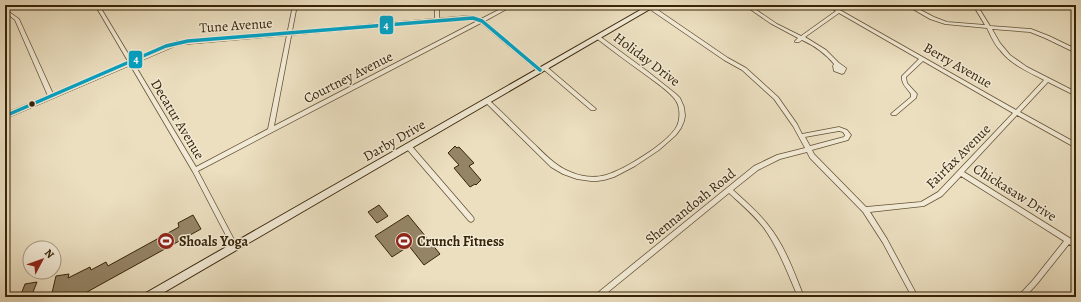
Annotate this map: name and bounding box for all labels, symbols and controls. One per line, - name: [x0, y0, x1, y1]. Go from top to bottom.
- street label: Tune Avenue: [199, 13, 273, 38]
- line badge: 4: [379, 15, 394, 35]
- text: 4: [383, 18, 389, 33]
- street label: Holiday Drive: [609, 28, 684, 91]
- street label: Berry Avenue: [920, 38, 995, 93]
- street label: Courtney Avenue: [300, 47, 396, 108]
- line badge: 4: [128, 50, 143, 69]
- text: 4: [133, 52, 139, 67]
- street label: Decatur Avenue: [146, 76, 209, 163]
- unlabelled marker: [27, 99, 37, 109]
- street label: Darby Drive: [360, 115, 429, 166]
- street label: Fairfax Avenue: [922, 120, 995, 193]
- street label: Chickasaw Drive: [969, 159, 1060, 226]
- street label: Shennandoah Road: [641, 164, 740, 249]
- sports icon: Shoals Yoga: [156, 231, 176, 251]
- sports icon: Crunch Fitness: [394, 231, 414, 251]
- place label: Shoals Yoga: [179, 232, 249, 251]
- place label: Crunch Fitness: [417, 232, 505, 251]
- north arrow: [22, 240, 62, 280]
- text: N: [41, 246, 57, 262]

